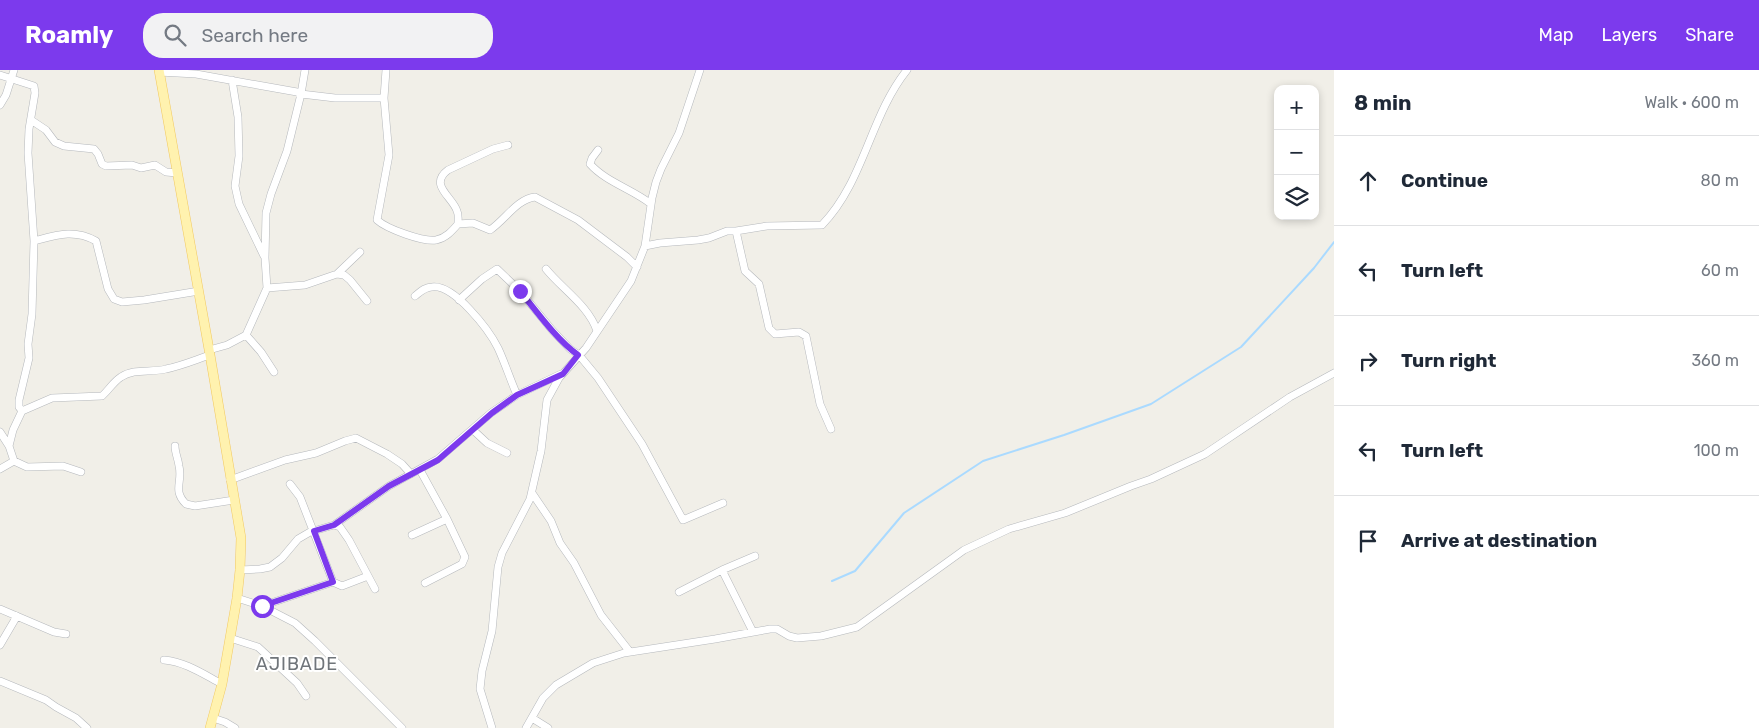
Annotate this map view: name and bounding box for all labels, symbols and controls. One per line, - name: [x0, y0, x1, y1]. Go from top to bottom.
- search box: [143, 13, 493, 58]
- text: Roamly: [25, 21, 113, 49]
- icon: search: [161, 21, 189, 49]
- text: Search here: [201, 24, 308, 47]
- text: Map: [1539, 24, 1574, 46]
- text: Layers: [1602, 24, 1657, 46]
- text: Share: [1685, 24, 1734, 46]
- map controls: [1274, 85, 1319, 220]
- button: +: [1274, 85, 1319, 130]
- text: 8 min: [1354, 90, 1411, 115]
- text: Walk · 600 m: [1644, 93, 1739, 112]
- button: −: [1274, 130, 1319, 175]
- icon: ahead: [1354, 167, 1382, 195]
- text: Continue: [1401, 169, 1488, 192]
- text: 80 m: [1701, 171, 1739, 190]
- button: layers: [1274, 175, 1319, 220]
- icon: left: [1354, 257, 1382, 285]
- text: Turn left: [1401, 259, 1483, 282]
- text: 60 m: [1701, 261, 1739, 280]
- route end: [509, 280, 532, 303]
- icon: right: [1354, 347, 1382, 375]
- text: Turn right: [1401, 349, 1496, 372]
- text: 360 m: [1691, 351, 1739, 370]
- icon: left: [1354, 437, 1382, 465]
- text: Turn left: [1401, 439, 1483, 462]
- text: 100 m: [1694, 441, 1739, 460]
- icon: arrive: [1354, 527, 1382, 555]
- text: Arrive at destination: [1401, 529, 1597, 552]
- route start: [251, 595, 274, 618]
- district label: AJIBADE: [256, 653, 338, 675]

